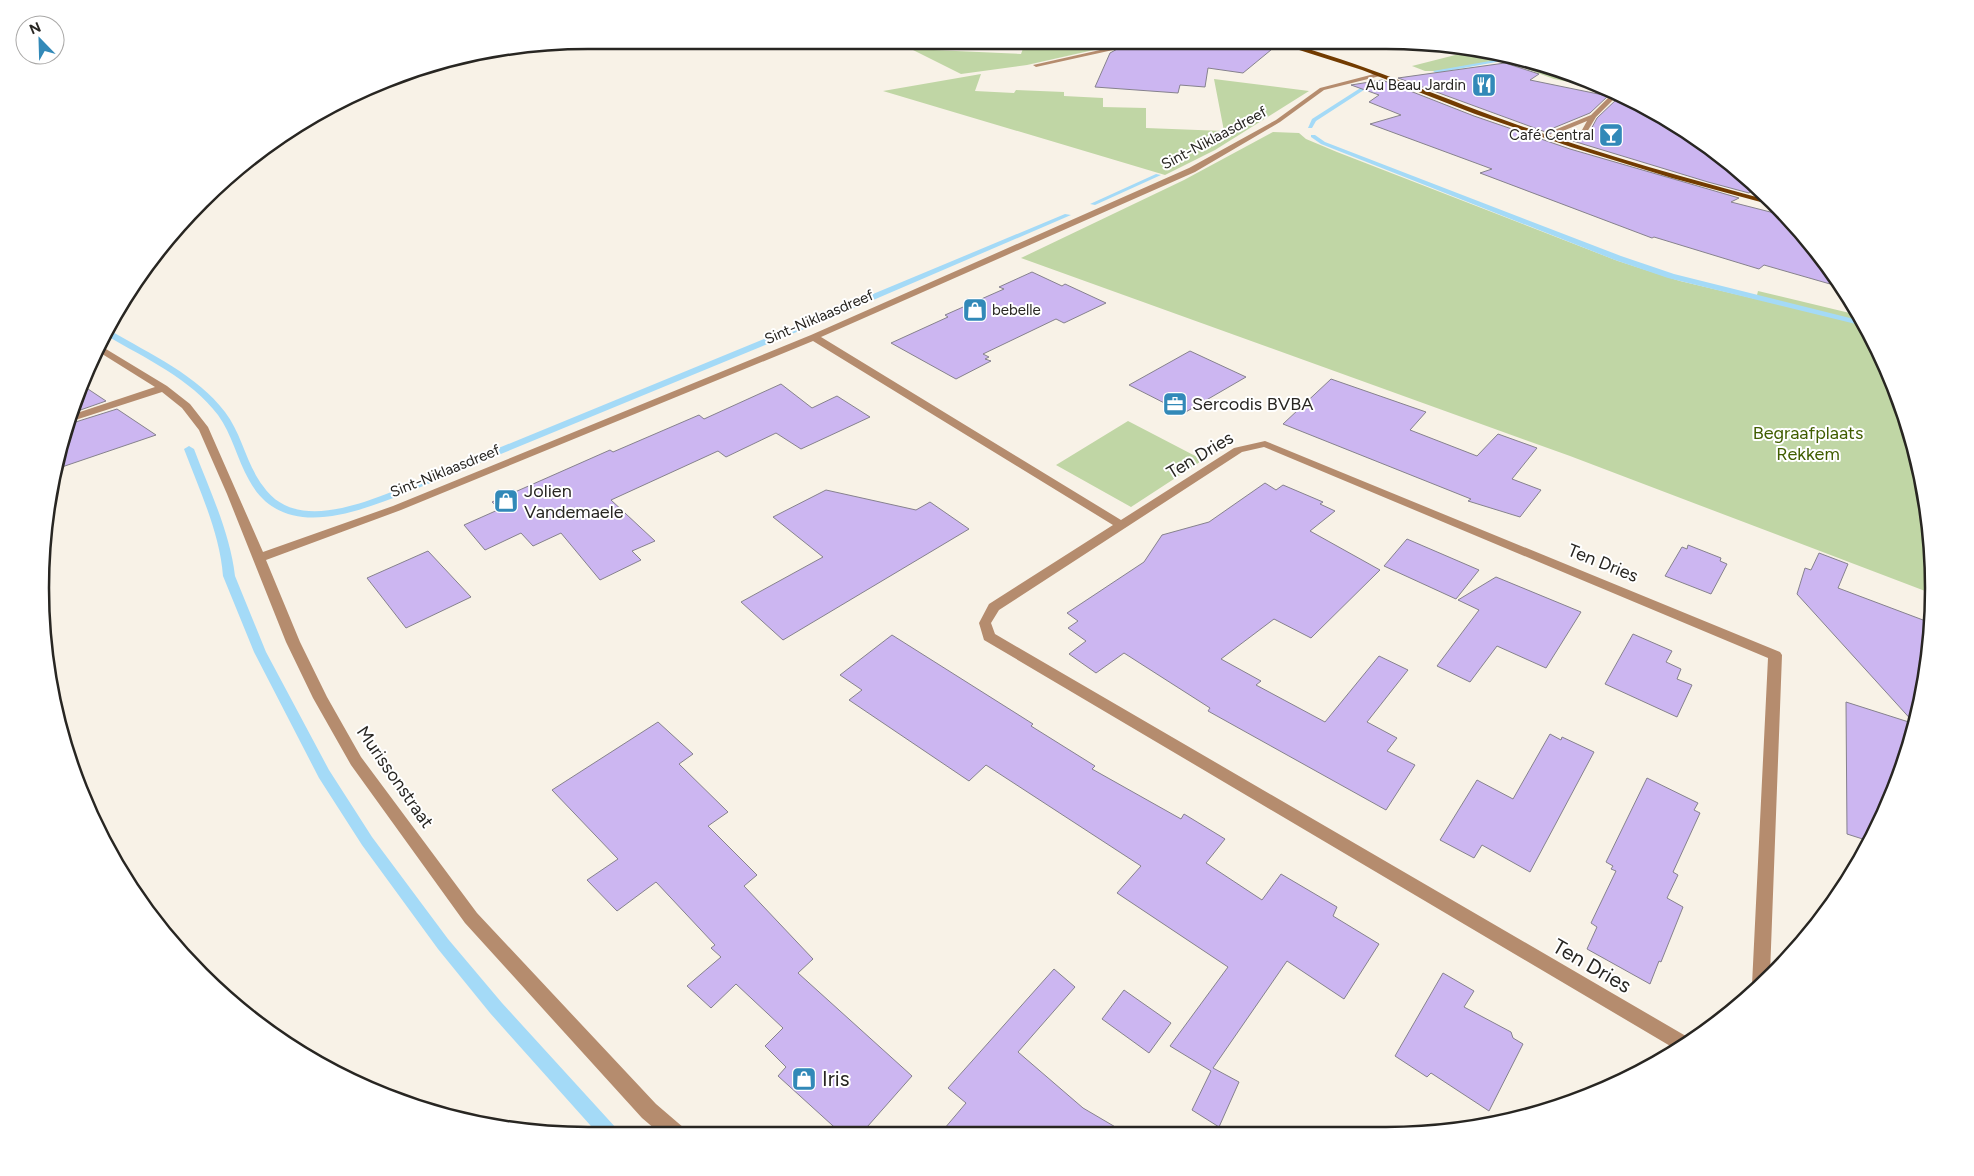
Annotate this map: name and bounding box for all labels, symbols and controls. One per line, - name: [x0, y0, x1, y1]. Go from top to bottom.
- north arrow: [15, 15, 65, 65]
- text: N: [27, 19, 43, 38]
- restaurant icon: Au Beau Jardin: [1471, 72, 1497, 98]
- place label: Au Beau Jardin: [1366, 76, 1466, 94]
- street label: Sint-Niklaasdreef: [1158, 102, 1270, 173]
- bar icon: Café Central: [1598, 122, 1624, 148]
- place label: Café Central: [1509, 126, 1594, 144]
- street label: Sint-Niklaasdreef: [762, 286, 877, 348]
- shop icon: bebelle: [962, 297, 988, 323]
- place label: bebelle: [992, 301, 1041, 319]
- office icon: Sercodis BVBA: [1162, 391, 1188, 417]
- place label: Sercodis BVBA: [1192, 393, 1313, 415]
- park label: Begraafplaats Rekkem: [1753, 422, 1863, 465]
- street label: Ten Dries: [1163, 427, 1237, 483]
- street label: Sint-Niklaasdreef: [388, 441, 503, 501]
- place label: Jolien Vandemaele: [524, 480, 624, 523]
- shop icon: Jolien Vandemaele: [493, 488, 519, 514]
- street label: Ten Dries: [1565, 539, 1641, 587]
- street label: Murissonstraat: [352, 722, 438, 832]
- street label: Ten Dries: [1549, 933, 1636, 998]
- shop icon: Iris: [791, 1066, 817, 1092]
- place label: Iris: [822, 1066, 849, 1091]

